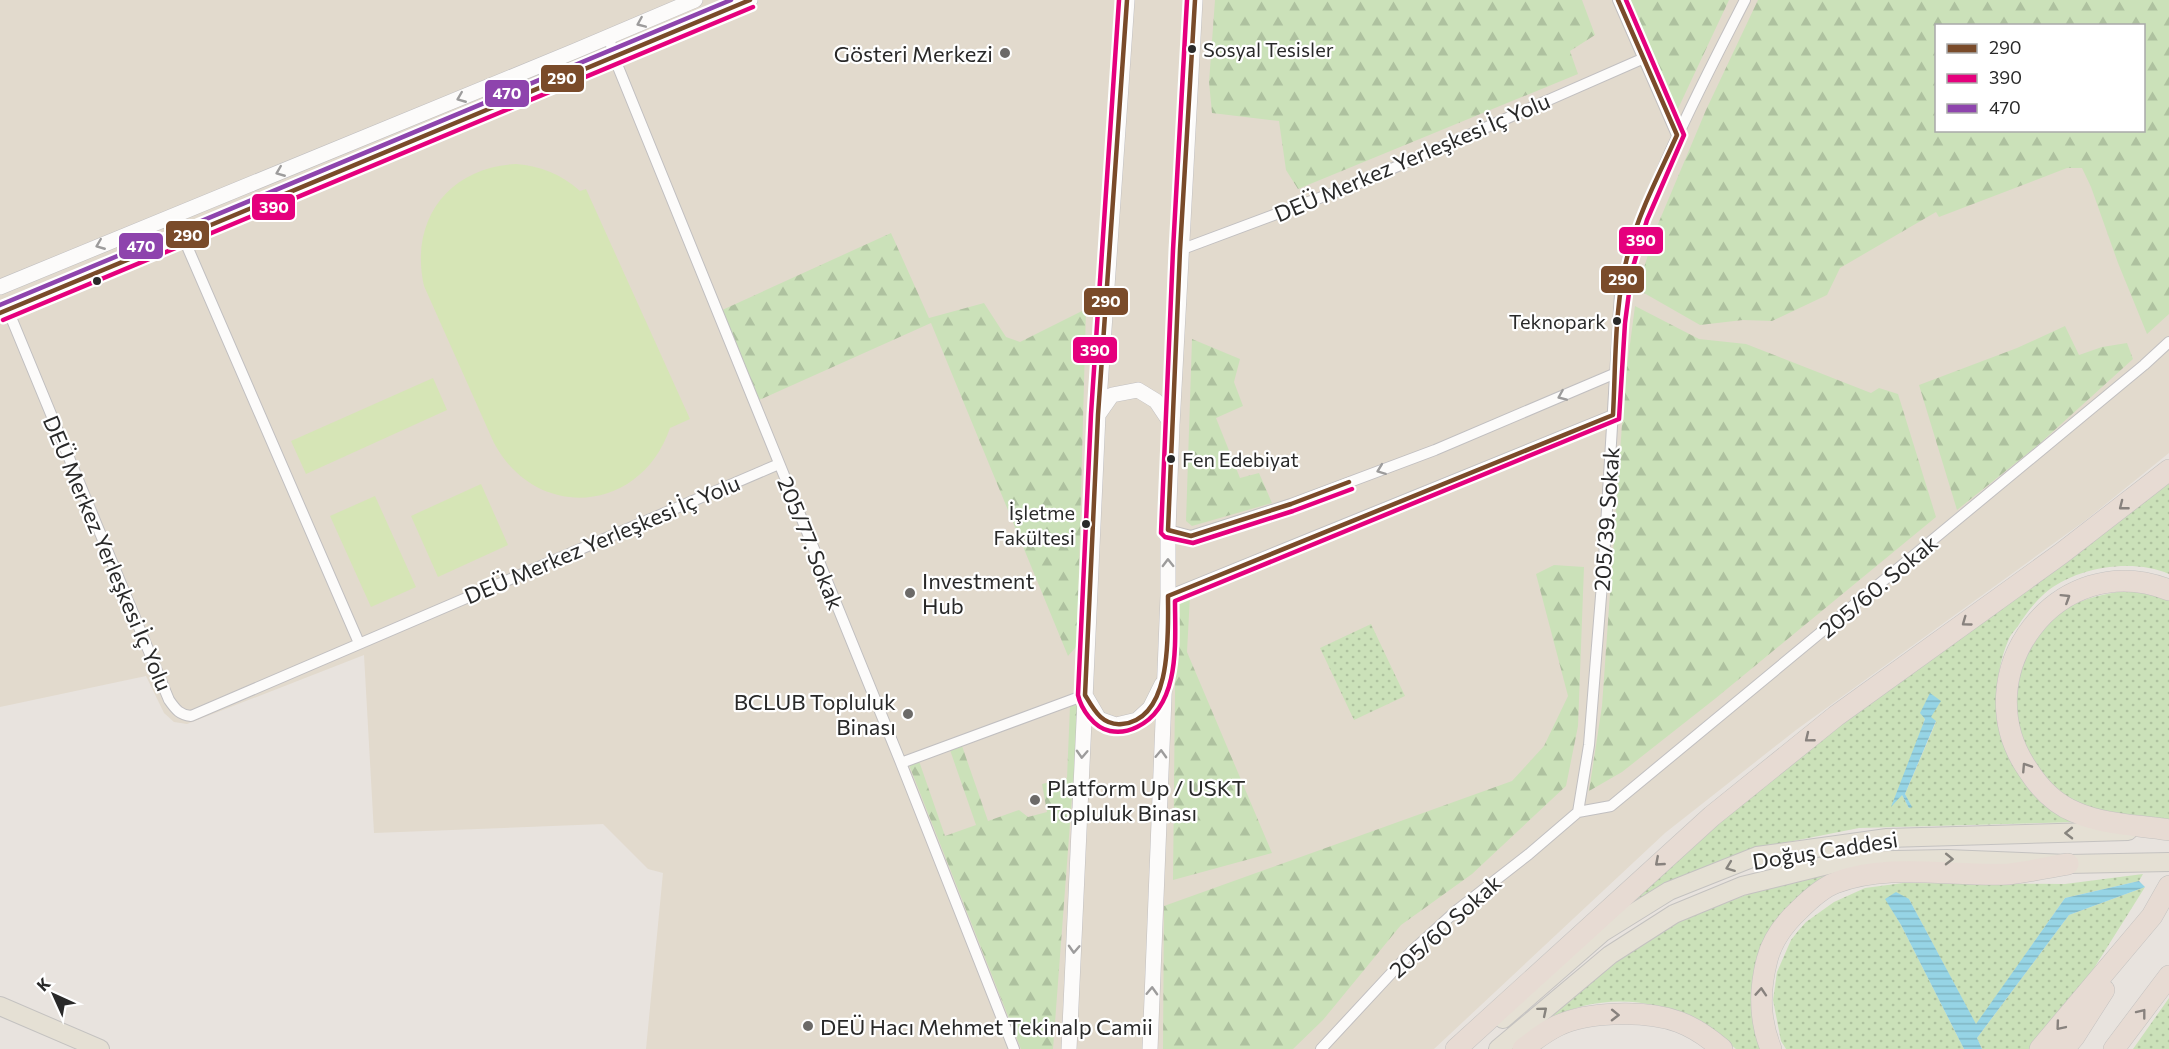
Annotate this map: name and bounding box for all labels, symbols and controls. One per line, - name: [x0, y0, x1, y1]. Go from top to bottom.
- one-way arrow: [636, 16, 647, 28]
- legend: [1935, 24, 2145, 132]
- text: 290: [1989, 36, 2022, 58]
- place label: Sosyal Tesisler: [1203, 37, 1334, 61]
- place label: Gösteri Merkezi: [834, 40, 993, 67]
- marker: Sosyal Tesisler: [1186, 43, 1198, 55]
- marker: Gösteri Merkezi: [998, 46, 1012, 60]
- line badge: 290: [540, 64, 585, 93]
- text: 390: [1989, 66, 2022, 88]
- text: 290: [547, 68, 577, 87]
- line badge: 470: [484, 79, 530, 108]
- text: 470: [493, 83, 521, 102]
- street label: DEÜ Merkez Yerleşkesi İç Yolu: [1270, 87, 1554, 227]
- one-way arrow: [456, 91, 467, 103]
- text: 470: [1989, 96, 2021, 118]
- one-way arrow: [276, 165, 287, 177]
- line badge: 390: [251, 193, 296, 221]
- text: 390: [259, 197, 289, 216]
- line badge: 290: [165, 220, 210, 249]
- text: 290: [173, 225, 203, 244]
- line badge: 390: [1618, 226, 1664, 255]
- text: 390: [1626, 230, 1656, 249]
- line badge: 470: [118, 232, 164, 260]
- text: 470: [127, 236, 155, 255]
- one-way arrow: [95, 238, 106, 250]
- line badge: 290: [1600, 265, 1645, 294]
- text: 290: [1608, 269, 1638, 288]
- unlabelled marker: [91, 275, 103, 287]
- line badge: 290: [1083, 287, 1129, 316]
- text: 290: [1091, 291, 1121, 310]
- place label: Teknopark: [1509, 309, 1606, 333]
- marker: Teknopark: [1611, 315, 1623, 327]
- line badge: 390: [1072, 336, 1118, 364]
- text: 390: [1080, 340, 1110, 359]
- one-way arrow: [1557, 389, 1568, 401]
- street label: DEÜ Merkez Yerleşkesi İç Yolu: [38, 411, 178, 695]
- street label: 205/39. Sokak: [1587, 446, 1625, 592]
- place label: Fen Edebiyat: [1182, 447, 1299, 471]
- marker: Fen Edebiyat: [1165, 453, 1177, 465]
- one-way arrow: [1377, 463, 1388, 475]
- street label: DEÜ Merkez Yerleşkesi İç Yolu: [460, 469, 744, 609]
- street label: 205/77. Sokak: [772, 473, 850, 613]
- one-way arrow: [2118, 499, 2129, 510]
- place label: İşletme Fakültesi: [994, 500, 1075, 549]
- marker: İşletme Fakültesi: [1080, 518, 1092, 530]
- street label: 205/60. Sokak: [1813, 529, 1943, 643]
- one-way arrow: [1162, 559, 1174, 568]
- place label: Investment Hub: [922, 567, 1034, 619]
- marker: Investment Hub: [903, 586, 917, 600]
- one-way arrow: [2060, 593, 2070, 605]
- one-way arrow: [1961, 615, 1972, 626]
- place label: BCLUB Topluluk Binası: [734, 688, 896, 740]
- marker: BCLUB Topluluk Binası: [901, 707, 915, 721]
- one-way arrow: [1805, 730, 1816, 741]
- one-way arrow: [1076, 749, 1089, 758]
- one-way arrow: [1155, 749, 1168, 758]
- one-way arrow: [2022, 763, 2033, 774]
- place label: Platform Up / USKT Topluluk Binası: [1047, 774, 1246, 826]
- marker: Platform Up / USKT Topluluk Binası: [1028, 793, 1042, 807]
- street label: Doğuş Caddesi: [1750, 825, 1900, 875]
- one-way arrow: [2064, 827, 2073, 839]
- one-way arrow: [1944, 853, 1953, 865]
- one-way arrow: [1655, 855, 1666, 866]
- one-way arrow: [1725, 860, 1736, 872]
- street label: 205/60 Sokak: [1383, 869, 1507, 983]
- one-way arrow: [1067, 944, 1080, 953]
- north arrow: [24, 965, 84, 1025]
- text: K: [32, 973, 54, 995]
- one-way arrow: [1145, 986, 1158, 995]
- one-way arrow: [1754, 988, 1767, 997]
- one-way arrow: [1536, 1007, 1547, 1018]
- one-way arrow: [1610, 1009, 1619, 1021]
- one-way arrow: [2135, 1009, 2146, 1020]
- place label: DEÜ Hacı Mehmet Tekinalp Camii: [820, 1013, 1153, 1040]
- marker: DEÜ Hacı Mehmet Tekinalp Camii: [801, 1019, 815, 1033]
- one-way arrow: [2056, 1019, 2067, 1030]

